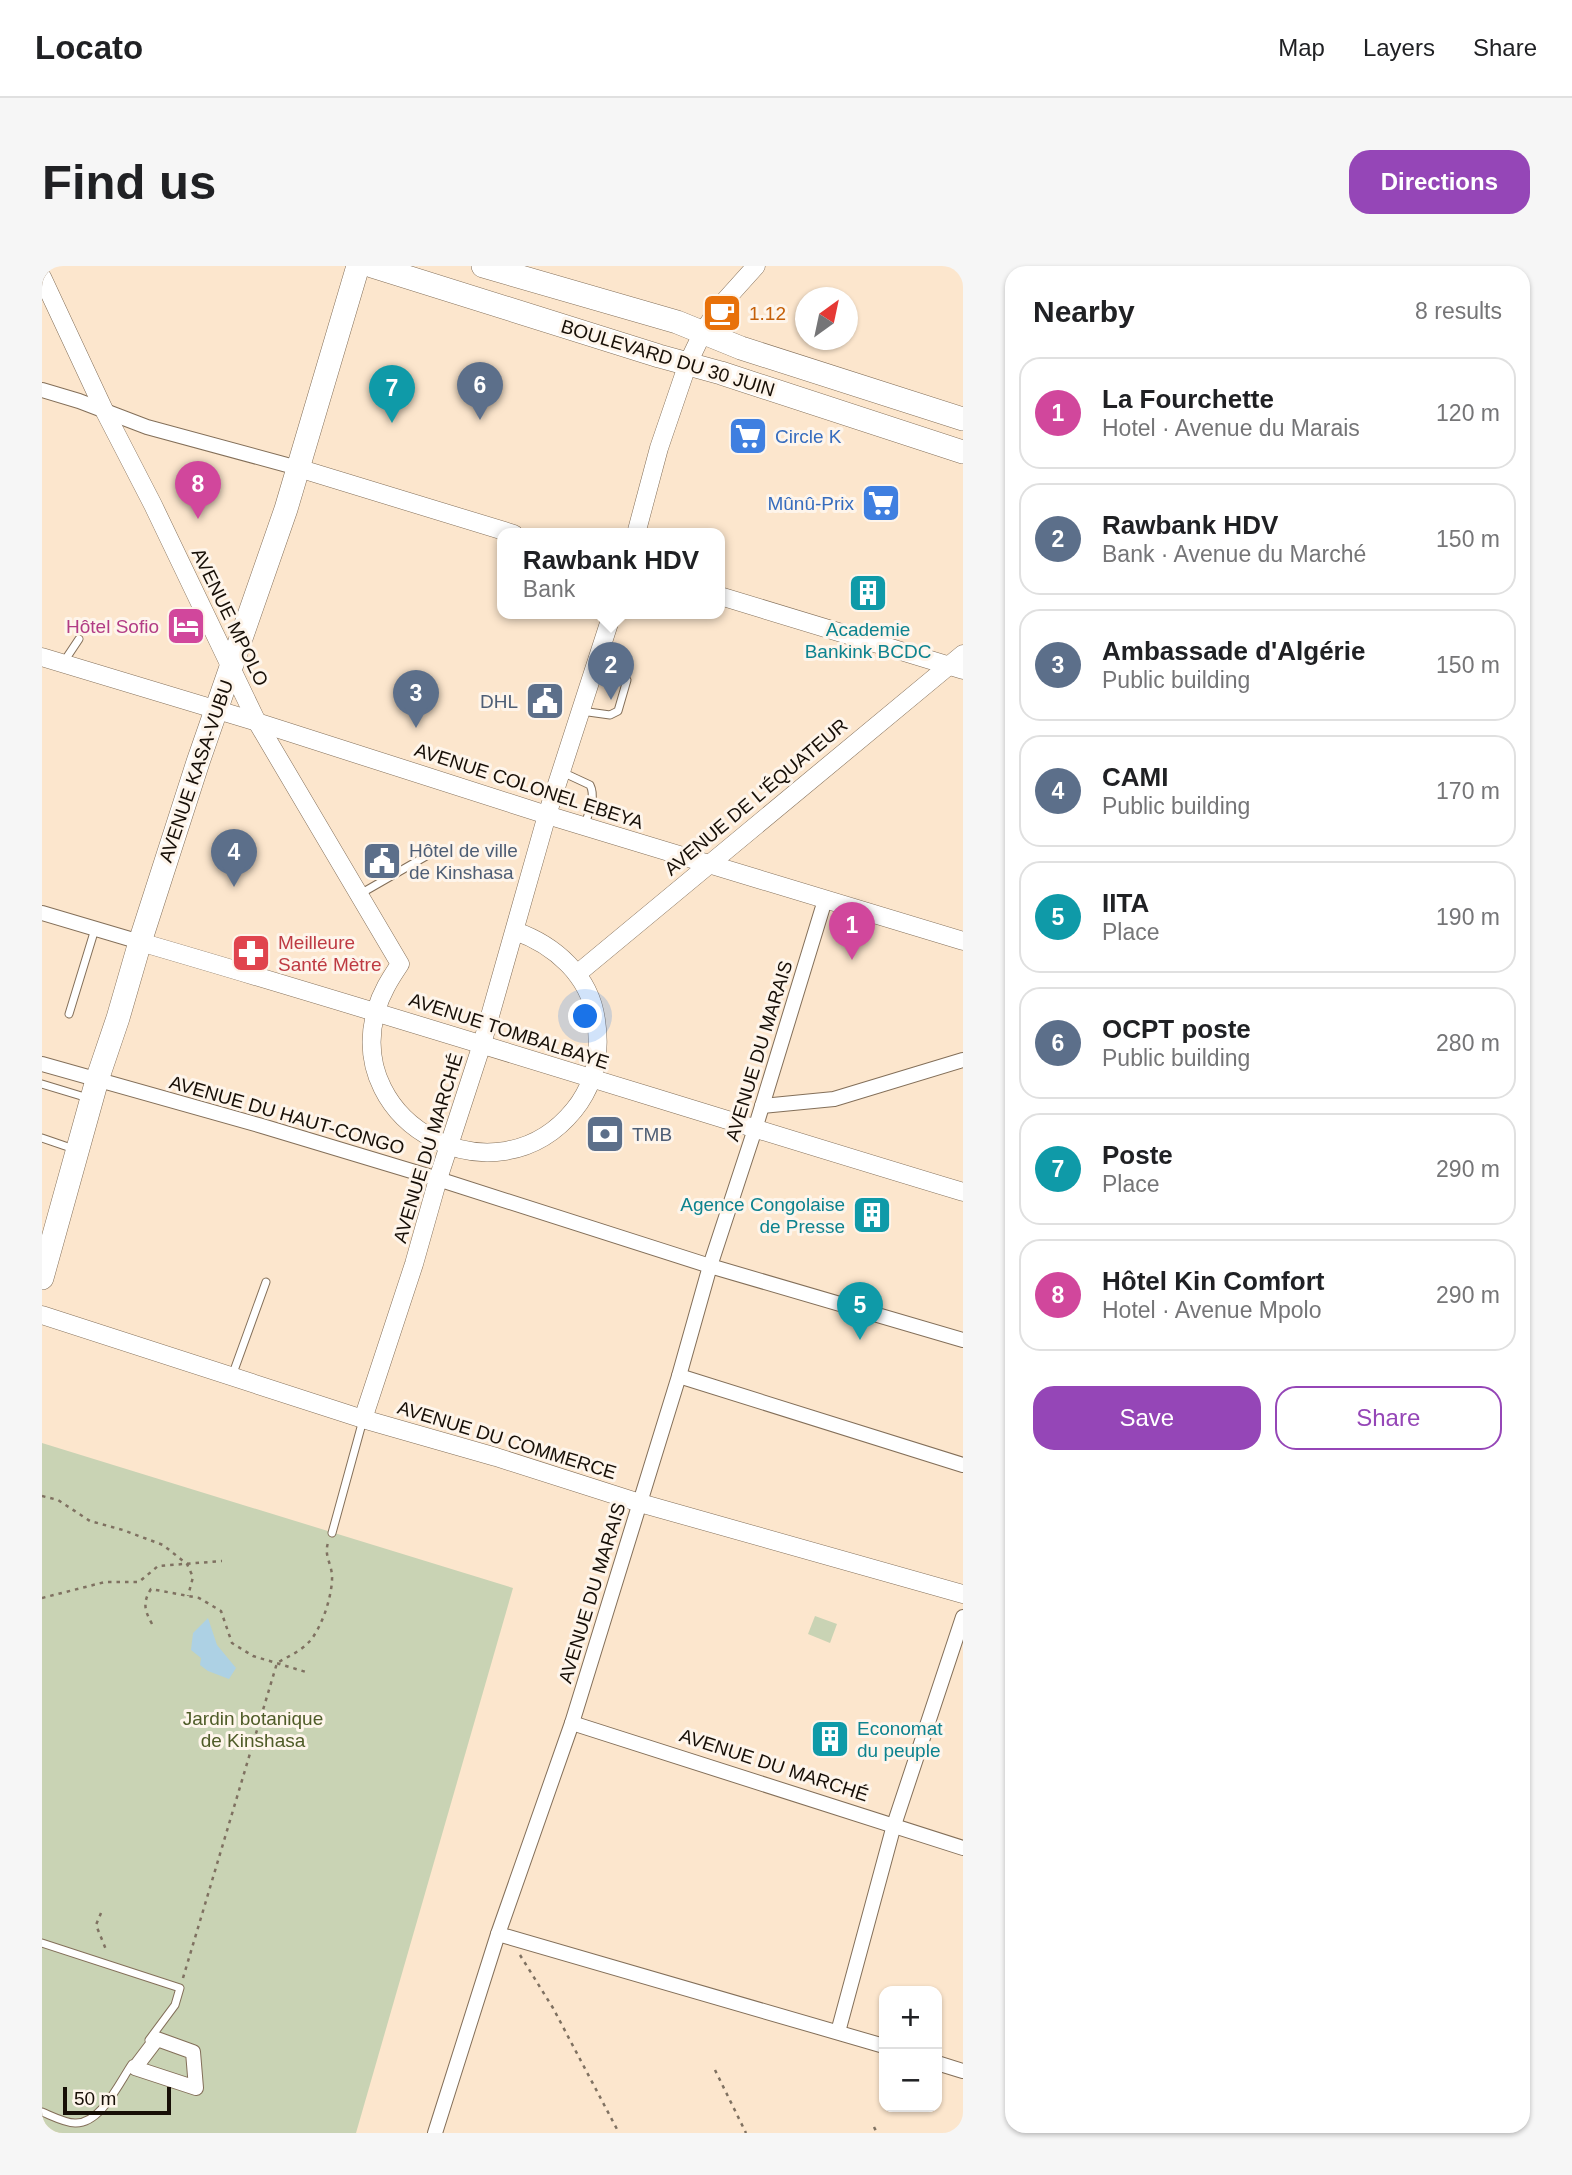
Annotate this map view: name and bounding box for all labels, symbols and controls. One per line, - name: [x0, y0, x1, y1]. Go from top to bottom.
- text: Locato: [35, 29, 143, 66]
- text: Map: [1278, 34, 1325, 61]
- text: Layers: [1363, 34, 1435, 61]
- text: Share: [1473, 34, 1537, 61]
- button: Directions: [1349, 150, 1530, 214]
- text: Find us: [42, 155, 216, 209]
- north arrow: [795, 287, 858, 350]
- cafe icon: 1.12: [701, 292, 743, 334]
- text: Nearby: [1033, 295, 1135, 328]
- text: 8 results: [1415, 298, 1502, 324]
- place label: 1.12: [749, 303, 786, 324]
- street label: BOULEVARD DU 30 JUIN: [559, 315, 777, 401]
- pin: 6: [457, 362, 503, 420]
- pin: 7: [369, 365, 415, 423]
- text: La Fourchette: [1102, 384, 1274, 414]
- text: 1: [1052, 400, 1064, 426]
- text: 120 m: [1436, 400, 1500, 426]
- supermarket icon: Circle K: [727, 415, 769, 457]
- text: Hotel · Avenue du Marais: [1102, 415, 1360, 441]
- place label: Circle K: [775, 426, 842, 447]
- pin: 8: [175, 461, 221, 519]
- supermarket icon: Mûnû-Prix: [860, 482, 902, 524]
- place label: Mûnû-Prix: [767, 493, 854, 514]
- text: Rawbank HDV: [1102, 510, 1278, 540]
- text: 2: [1052, 526, 1064, 552]
- text: 150 m: [1436, 526, 1500, 552]
- popup: [497, 528, 725, 619]
- text: Bank · Avenue du Marché: [1102, 541, 1366, 567]
- street label: AVENUE MPOLO: [188, 545, 272, 689]
- text: Rawbank HDV: [523, 545, 699, 575]
- building icon: Academie Bankink BCDC: [847, 572, 889, 614]
- text: Bank: [523, 576, 575, 602]
- hotel icon: Hôtel Sofio: [165, 605, 207, 647]
- place label: Hôtel Sofio: [66, 616, 159, 637]
- place label: Academie Bankink BCDC: [805, 619, 931, 662]
- text: Ambassade d'Algérie: [1102, 636, 1365, 666]
- pin: 2: [588, 642, 634, 700]
- text: 3: [1052, 652, 1064, 678]
- text: 150 m: [1436, 652, 1500, 678]
- text: Public building: [1102, 667, 1250, 693]
- pin: 3: [393, 670, 439, 728]
- street label: AVENUE KASA-VUBU: [155, 677, 237, 865]
- public building icon: DHL: [524, 680, 566, 722]
- place label: DHL: [480, 691, 518, 712]
- street label: AVENUE DE L'ÉQUATEUR: [660, 714, 852, 880]
- street label: AVENUE COLONEL EBEYA: [412, 739, 646, 833]
- text: CAMI: [1102, 762, 1168, 792]
- text: 4: [1052, 778, 1064, 804]
- text: 170 m: [1436, 778, 1500, 804]
- text: Public building: [1102, 793, 1250, 819]
- pin: 4: [211, 829, 257, 887]
- public building icon: Hôtel de ville de Kinshasa: [361, 840, 403, 882]
- place label: Hôtel de ville de Kinshasa: [409, 840, 518, 883]
- text: IITA: [1102, 888, 1149, 918]
- pin: 1: [829, 902, 875, 960]
- text: 5: [1052, 904, 1064, 930]
- text: 190 m: [1436, 904, 1500, 930]
- text: Place: [1102, 919, 1160, 945]
- pharmacy icon: Meilleure Santé Mètre: [230, 932, 272, 974]
- place label: Meilleure Santé Mètre: [278, 932, 382, 975]
- street label: AVENUE DU MARAIS: [722, 958, 796, 1144]
- street label: AVENUE TOMBALBAYE: [406, 989, 612, 1073]
- your location: [568, 999, 602, 1033]
- text: OCPT poste: [1102, 1014, 1251, 1044]
- text: 6: [1052, 1030, 1064, 1056]
- text: 280 m: [1436, 1030, 1500, 1056]
- text: Public building: [1102, 1045, 1250, 1071]
- street label: AVENUE DU MARCHÉ: [389, 1051, 467, 1245]
- street label: AVENUE DU HAUT-CONGO: [167, 1071, 407, 1159]
- bank icon: TMB: [584, 1113, 626, 1155]
- place label: TMB: [632, 1124, 672, 1145]
- text: Poste: [1102, 1140, 1173, 1170]
- text: 7: [1052, 1156, 1064, 1182]
- text: 290 m: [1436, 1156, 1500, 1182]
- text: Place: [1102, 1171, 1160, 1197]
- place label: Agence Congolaise de Presse: [680, 1194, 845, 1237]
- building icon: Agence Congolaise de Presse: [851, 1194, 893, 1236]
- text: Hôtel Kin Comfort: [1102, 1266, 1324, 1296]
- pin: 5: [837, 1282, 883, 1340]
- text: 8: [1052, 1282, 1064, 1308]
- text: 290 m: [1436, 1282, 1500, 1308]
- text: Hotel · Avenue Mpolo: [1102, 1297, 1322, 1323]
- button: Save: [1033, 1386, 1261, 1450]
- button: Share: [1275, 1386, 1502, 1450]
- street label: AVENUE DU COMMERCE: [395, 1397, 619, 1483]
- street label: AVENUE DU MARAIS: [555, 1500, 629, 1686]
- park label: Jardin botanique de Kinshasa: [183, 1708, 323, 1751]
- building icon: Economat du peuple: [809, 1718, 851, 1760]
- place label: Economat du peuple: [857, 1718, 943, 1761]
- street label: AVENUE DU MARCHÉ: [677, 1725, 871, 1805]
- map controls: [879, 1986, 942, 2112]
- button: +: [879, 1986, 942, 2049]
- button: −: [879, 2049, 942, 2112]
- scale bar: [63, 2084, 172, 2116]
- text: 50 m: [74, 2088, 116, 2109]

